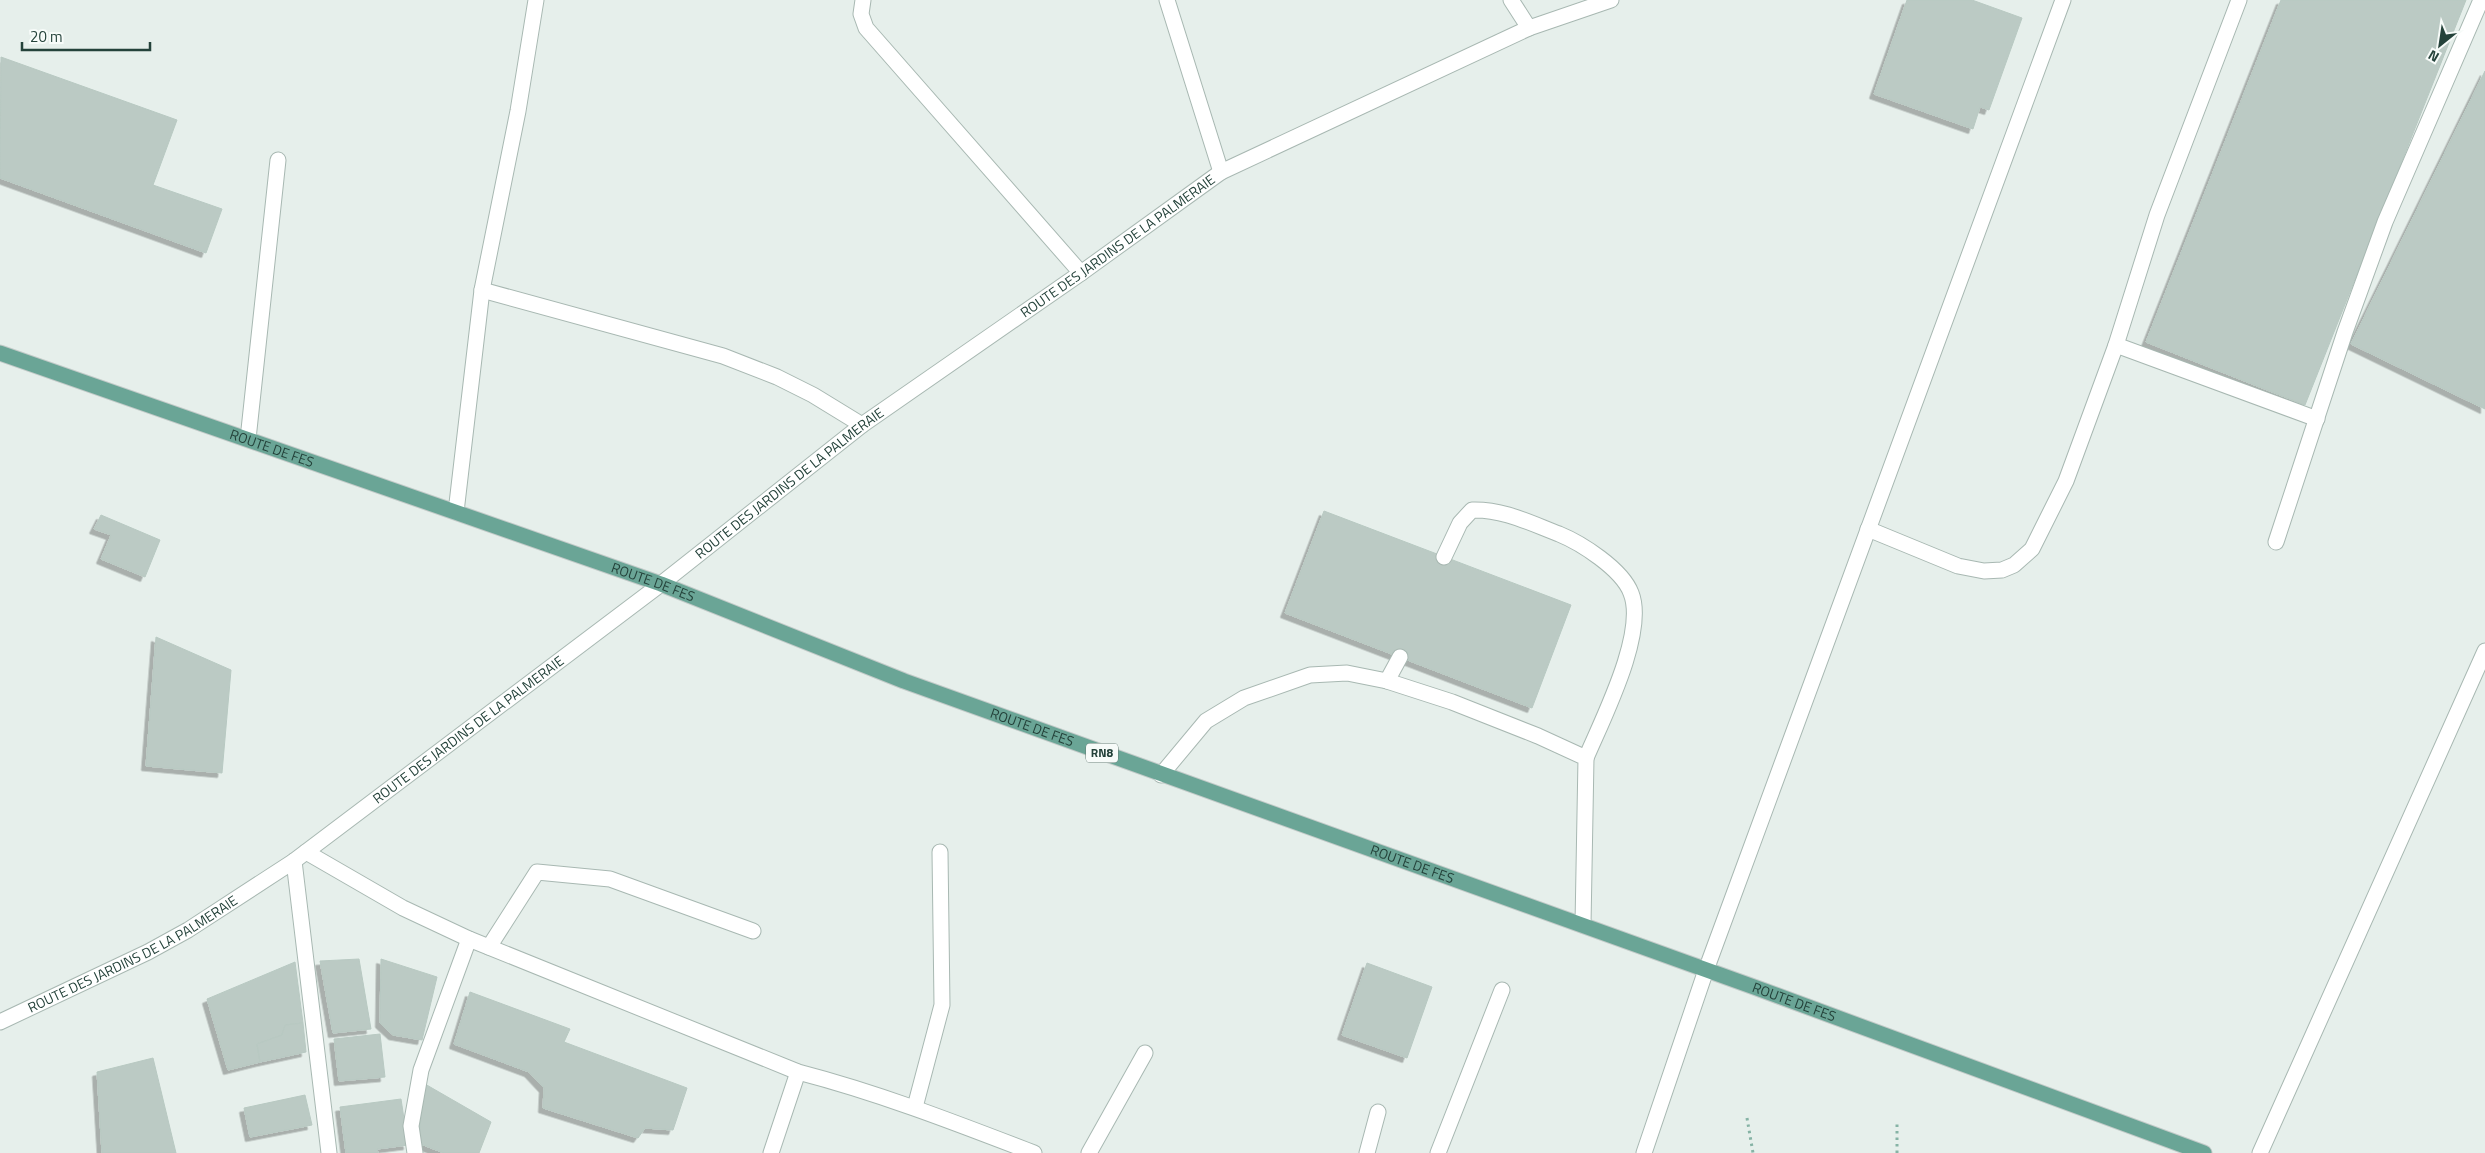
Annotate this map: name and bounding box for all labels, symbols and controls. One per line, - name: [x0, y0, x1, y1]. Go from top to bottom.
- scale bar: [22, 20, 150, 52]
- north arrow: [2415, 20, 2465, 70]
- text: 20 m: [30, 25, 63, 48]
- text: N: [2424, 45, 2443, 68]
- street label: ROUTE DES JARDINS DE LA PALMERAIE: [1016, 169, 1219, 322]
- street label: ROUTE DES JARDINS DE LA PALMERAIE: [690, 402, 888, 563]
- street label: ROUTE DE FES: [227, 423, 317, 472]
- street label: ROUTE DE FES: [609, 556, 698, 606]
- street label: ROUTE DES JARDINS DE LA PALMERAIE: [368, 650, 568, 808]
- street label: ROUTE DE FES: [987, 702, 1077, 751]
- road number: RN8: [1086, 744, 1118, 762]
- street label: ROUTE DE FES: [1368, 839, 1457, 888]
- street label: ROUTE DES JARDINS DE LA PALMERAIE: [24, 890, 241, 1018]
- street label: ROUTE DE FES: [1750, 976, 1839, 1026]

